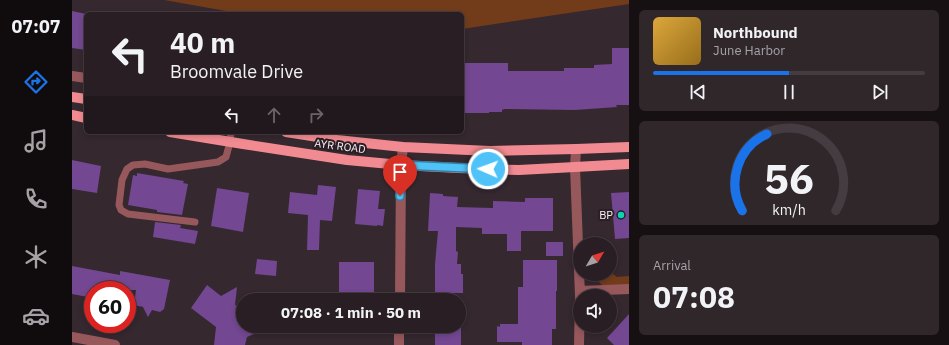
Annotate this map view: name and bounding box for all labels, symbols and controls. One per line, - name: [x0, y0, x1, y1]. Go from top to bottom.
- text: 07:07: [11, 15, 61, 38]
- text: Northbound: [713, 23, 798, 42]
- text: 40 m: [170, 24, 235, 61]
- icon: left: [104, 28, 156, 80]
- text: June Harbor: [713, 42, 785, 59]
- text: Broomvale Drive: [170, 60, 303, 83]
- icon: directions: [22, 68, 50, 96]
- icon: previous: [687, 81, 709, 103]
- icon: pause: [778, 81, 800, 103]
- icon: next: [869, 81, 891, 103]
- icon: left: [221, 104, 243, 126]
- icon: ahead: [263, 104, 285, 126]
- icon: right: [305, 104, 327, 126]
- icon: music: [22, 127, 50, 155]
- street label: AYR ROAD: [314, 136, 366, 156]
- position arrow: [467, 148, 509, 190]
- text: 56: [764, 150, 814, 204]
- pin: [383, 155, 417, 196]
- icon: arrive: [389, 161, 411, 183]
- icon: phone: [22, 185, 50, 213]
- text: km/h: [772, 199, 806, 218]
- place label: BP: [599, 208, 613, 222]
- marker: BP: [616, 210, 626, 220]
- north arrow: [573, 237, 617, 281]
- map controls: [573, 237, 617, 333]
- icon: climate: [22, 243, 50, 271]
- text: Arrival: [653, 257, 691, 274]
- text: 07:08: [653, 277, 735, 316]
- speed limit sign: 60: [84, 281, 136, 333]
- button: sound: [573, 289, 617, 333]
- icon: car: [22, 302, 50, 330]
- text: 07:08 · 1 min · 50 m: [281, 303, 421, 322]

